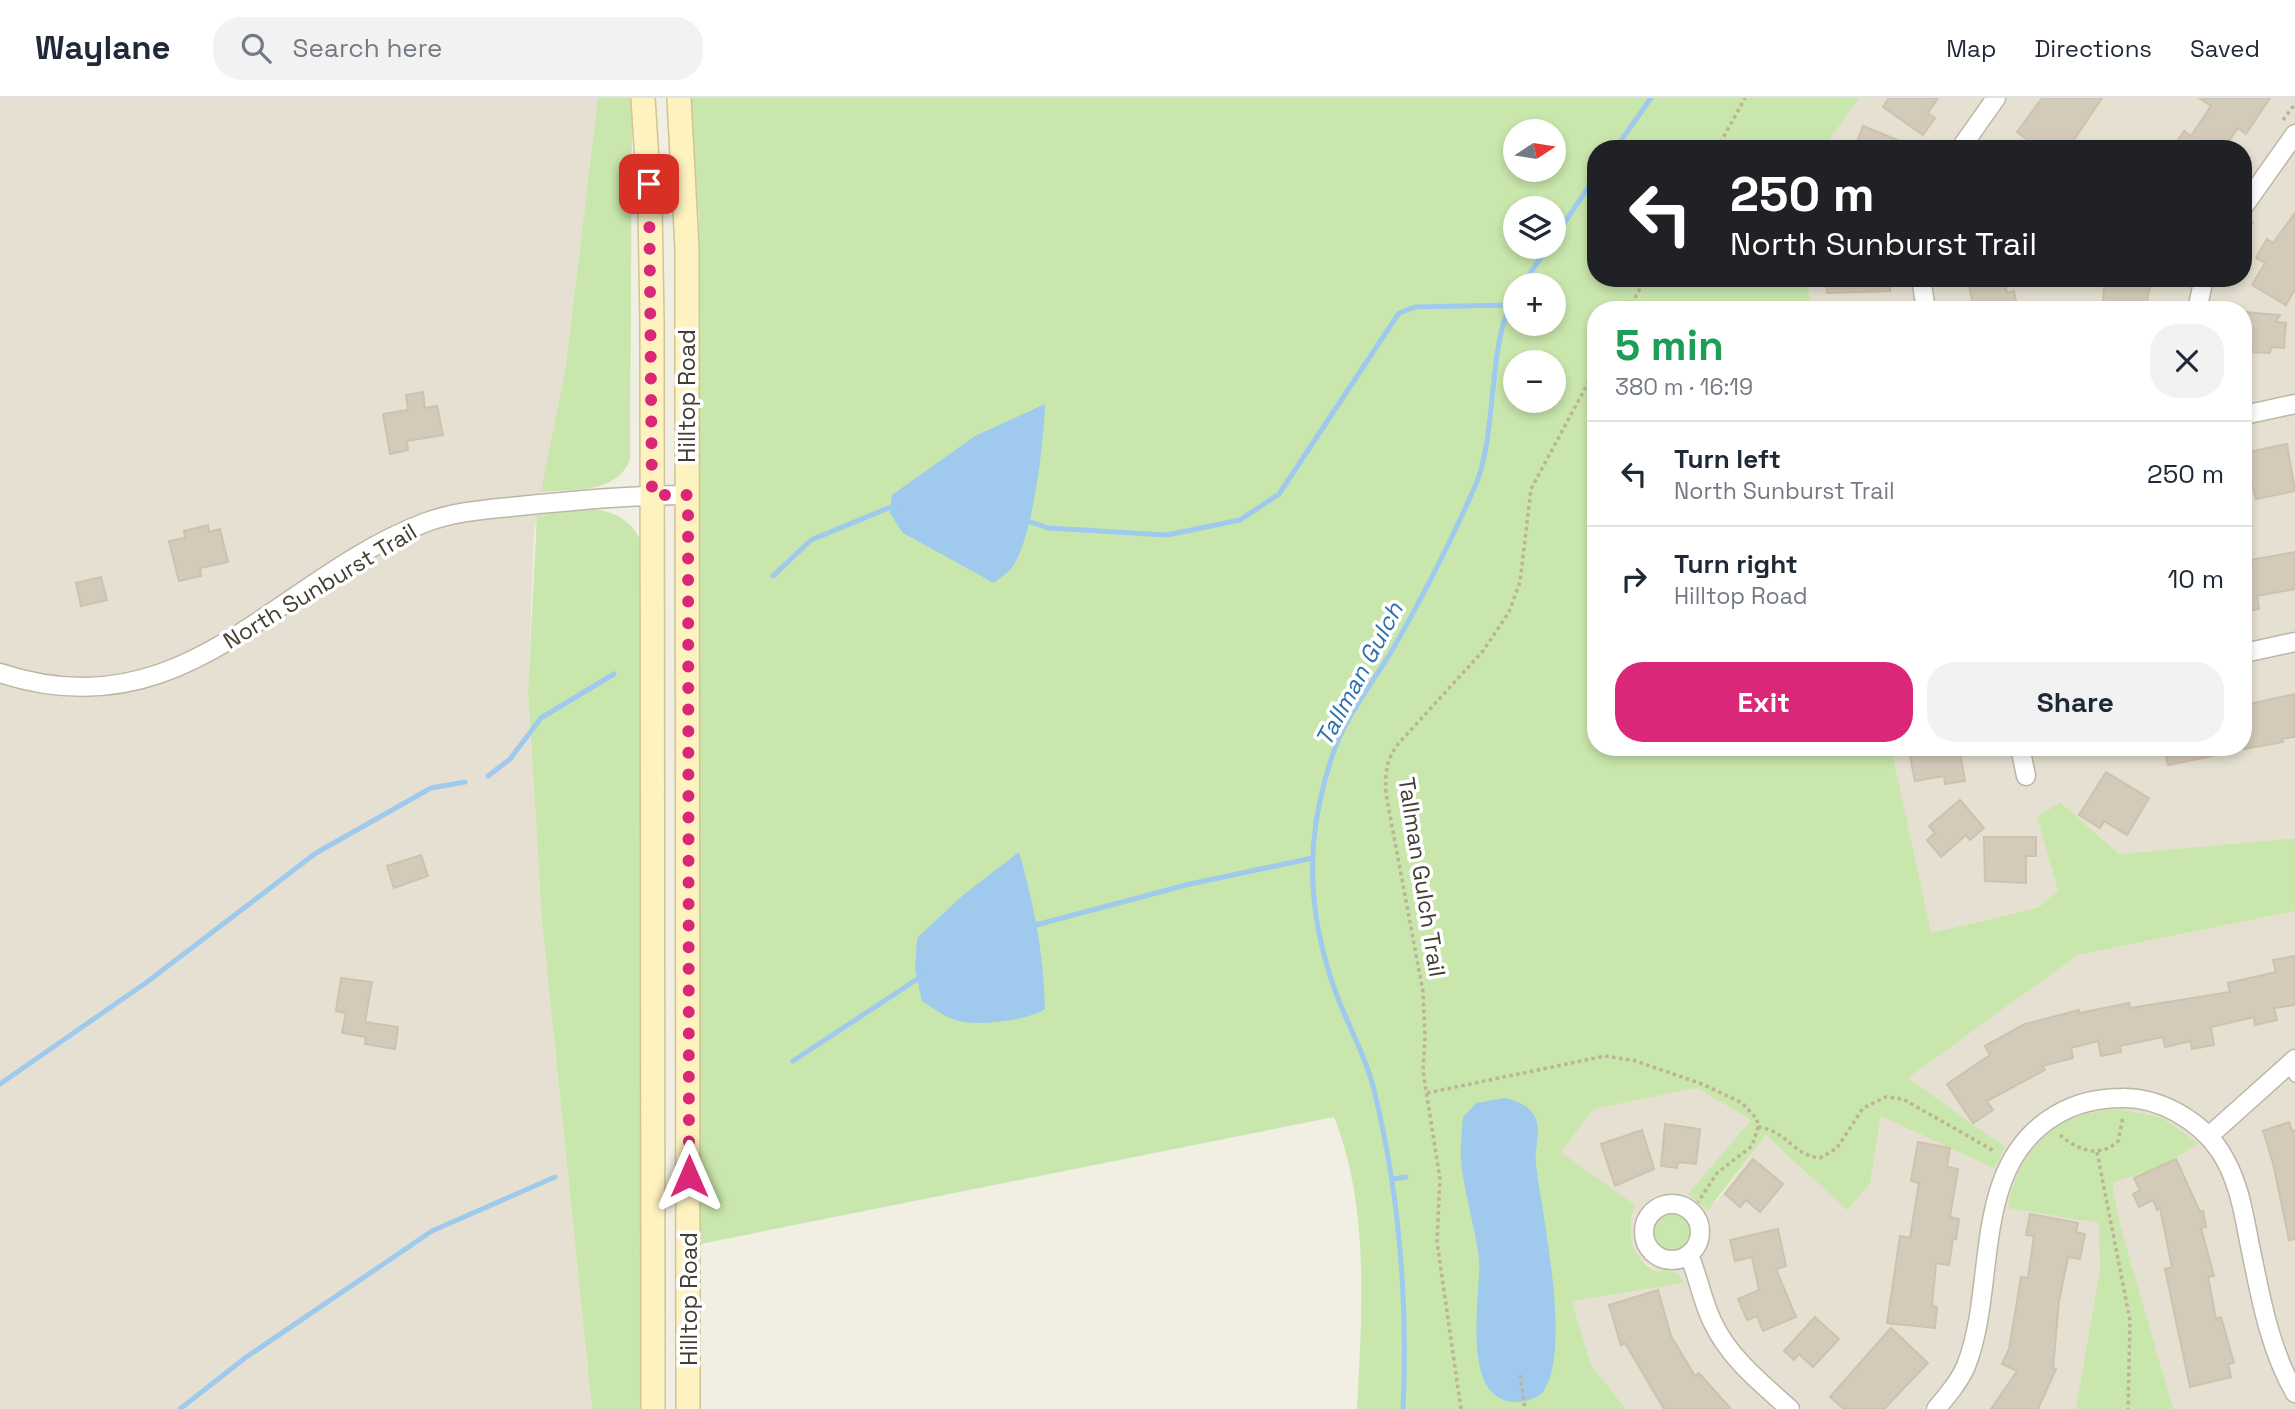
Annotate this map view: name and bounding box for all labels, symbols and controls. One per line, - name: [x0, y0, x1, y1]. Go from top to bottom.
- search box: [213, 17, 703, 80]
- text: Waylane: [35, 27, 171, 69]
- icon: search: [237, 29, 275, 67]
- text: Search here: [293, 31, 442, 65]
- text: Map: [1946, 33, 1996, 64]
- text: Directions: [2034, 33, 2152, 64]
- text: Saved: [2190, 33, 2260, 64]
- north arrow: [1503, 119, 1566, 182]
- map controls: [1503, 119, 1566, 413]
- pin: [619, 154, 679, 214]
- text: 250 m: [1730, 163, 1875, 225]
- icon: arrive: [630, 165, 668, 203]
- icon: left: [1615, 168, 1706, 259]
- button: layers: [1503, 196, 1566, 259]
- text: North Sunburst Trail: [1730, 224, 2037, 264]
- button: +: [1503, 273, 1566, 336]
- text: 5 min: [1615, 319, 1724, 372]
- button: close: [2150, 324, 2224, 398]
- street label: Hilltop Road: [672, 329, 702, 463]
- button: −: [1503, 350, 1566, 413]
- text: 380 m · 16:19: [1615, 372, 1753, 402]
- text: Turn left: [1674, 442, 1781, 476]
- icon: left: [1615, 455, 1653, 493]
- text: 250 m: [2147, 457, 2224, 491]
- text: North Sunburst Trail: [1674, 476, 1895, 506]
- street label: North Sunburst Trail: [218, 516, 422, 656]
- text: Turn right: [1674, 547, 1798, 581]
- icon: right: [1615, 560, 1653, 598]
- text: 10 m: [2167, 562, 2224, 596]
- text: Hilltop Road: [1674, 581, 1808, 611]
- water label: Tallman Gulch: [1308, 596, 1410, 751]
- button: Exit: [1615, 662, 1913, 742]
- button: Share: [1927, 662, 2224, 742]
- street label: Tallman Gulch Trail: [1391, 775, 1453, 979]
- position arrow: [652, 1139, 726, 1213]
- street label: Hilltop Road: [674, 1232, 704, 1366]

